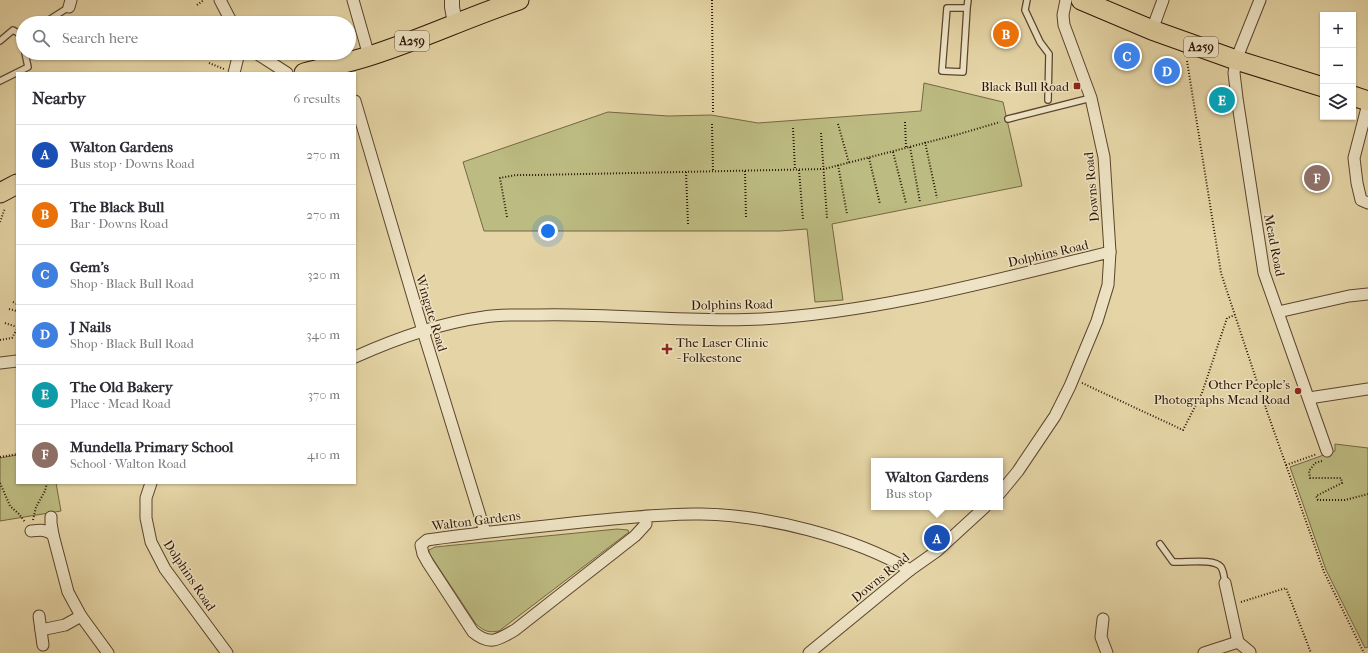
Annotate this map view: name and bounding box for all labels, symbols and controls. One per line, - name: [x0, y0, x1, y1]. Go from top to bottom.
- map controls: [1320, 12, 1356, 120]
- button: +: [1320, 12, 1356, 48]
- search box: [16, 16, 356, 60]
- pin: B: [993, 19, 1019, 49]
- icon: search: [30, 27, 52, 49]
- text: Search here: [62, 29, 138, 47]
- road number: A259: [395, 31, 429, 51]
- road number: A259: [1184, 37, 1218, 57]
- pin: C: [1114, 41, 1140, 71]
- button: −: [1320, 48, 1356, 84]
- pin: D: [1154, 56, 1180, 86]
- place label: Black Bull Road: [981, 79, 1070, 94]
- marker: Black Bull Road: [1072, 81, 1082, 91]
- button: layers: [1320, 84, 1356, 120]
- pin: E: [1209, 85, 1235, 115]
- text: Nearby: [32, 88, 86, 108]
- text: 6 results: [293, 91, 340, 106]
- text: Walton Gardens: [70, 138, 173, 156]
- text: A: [41, 147, 49, 162]
- text: 270 m: [306, 147, 340, 162]
- street label: Downs Road: [1081, 151, 1102, 222]
- text: Bus stop · Downs Road: [70, 156, 195, 171]
- pin: F: [1304, 163, 1330, 193]
- text: The Black Bull: [70, 198, 164, 216]
- text: B: [41, 207, 49, 222]
- text: 270 m: [306, 207, 340, 222]
- street label: Mead Road: [1261, 213, 1288, 278]
- text: Bar · Downs Road: [70, 216, 168, 231]
- your location: [538, 221, 558, 241]
- street label: Dolphins Road: [1006, 237, 1091, 270]
- text: Gem's: [70, 258, 109, 276]
- text: C: [41, 267, 49, 282]
- text: 320 m: [307, 267, 340, 282]
- street label: Wingate Road: [412, 272, 451, 354]
- text: Shop · Black Bull Road: [70, 276, 194, 291]
- street label: Dolphins Road: [691, 296, 774, 313]
- text: J Nails: [70, 318, 111, 336]
- text: D: [40, 327, 50, 342]
- text: 340 m: [306, 327, 340, 342]
- place label: The Laser Clinic - Folkestone: [676, 335, 768, 365]
- text: Shop · Black Bull Road: [70, 336, 194, 351]
- marker: The Laser Clinic - Folkestone: [661, 343, 673, 355]
- place label: Other People's Photographs Mead Road: [1154, 377, 1291, 407]
- text: The Old Bakery: [70, 378, 173, 396]
- marker: Other People's Photographs Mead Road: [1293, 386, 1303, 396]
- text: E: [41, 387, 49, 402]
- text: 370 m: [308, 387, 340, 402]
- text: Place · Mead Road: [70, 396, 171, 411]
- text: Mundella Primary School: [70, 438, 233, 456]
- text: F: [42, 447, 48, 462]
- text: 410 m: [307, 447, 340, 462]
- text: School · Walton Road: [70, 456, 186, 471]
- popup: [871, 458, 1003, 510]
- text: Walton Gardens: [885, 468, 989, 486]
- text: Bus stop: [885, 486, 932, 501]
- street label: Walton Gardens: [430, 508, 521, 534]
- pin: A: [924, 523, 950, 553]
- street label: Dolphins Road: [160, 537, 219, 614]
- street label: Downs Road: [848, 549, 913, 605]

